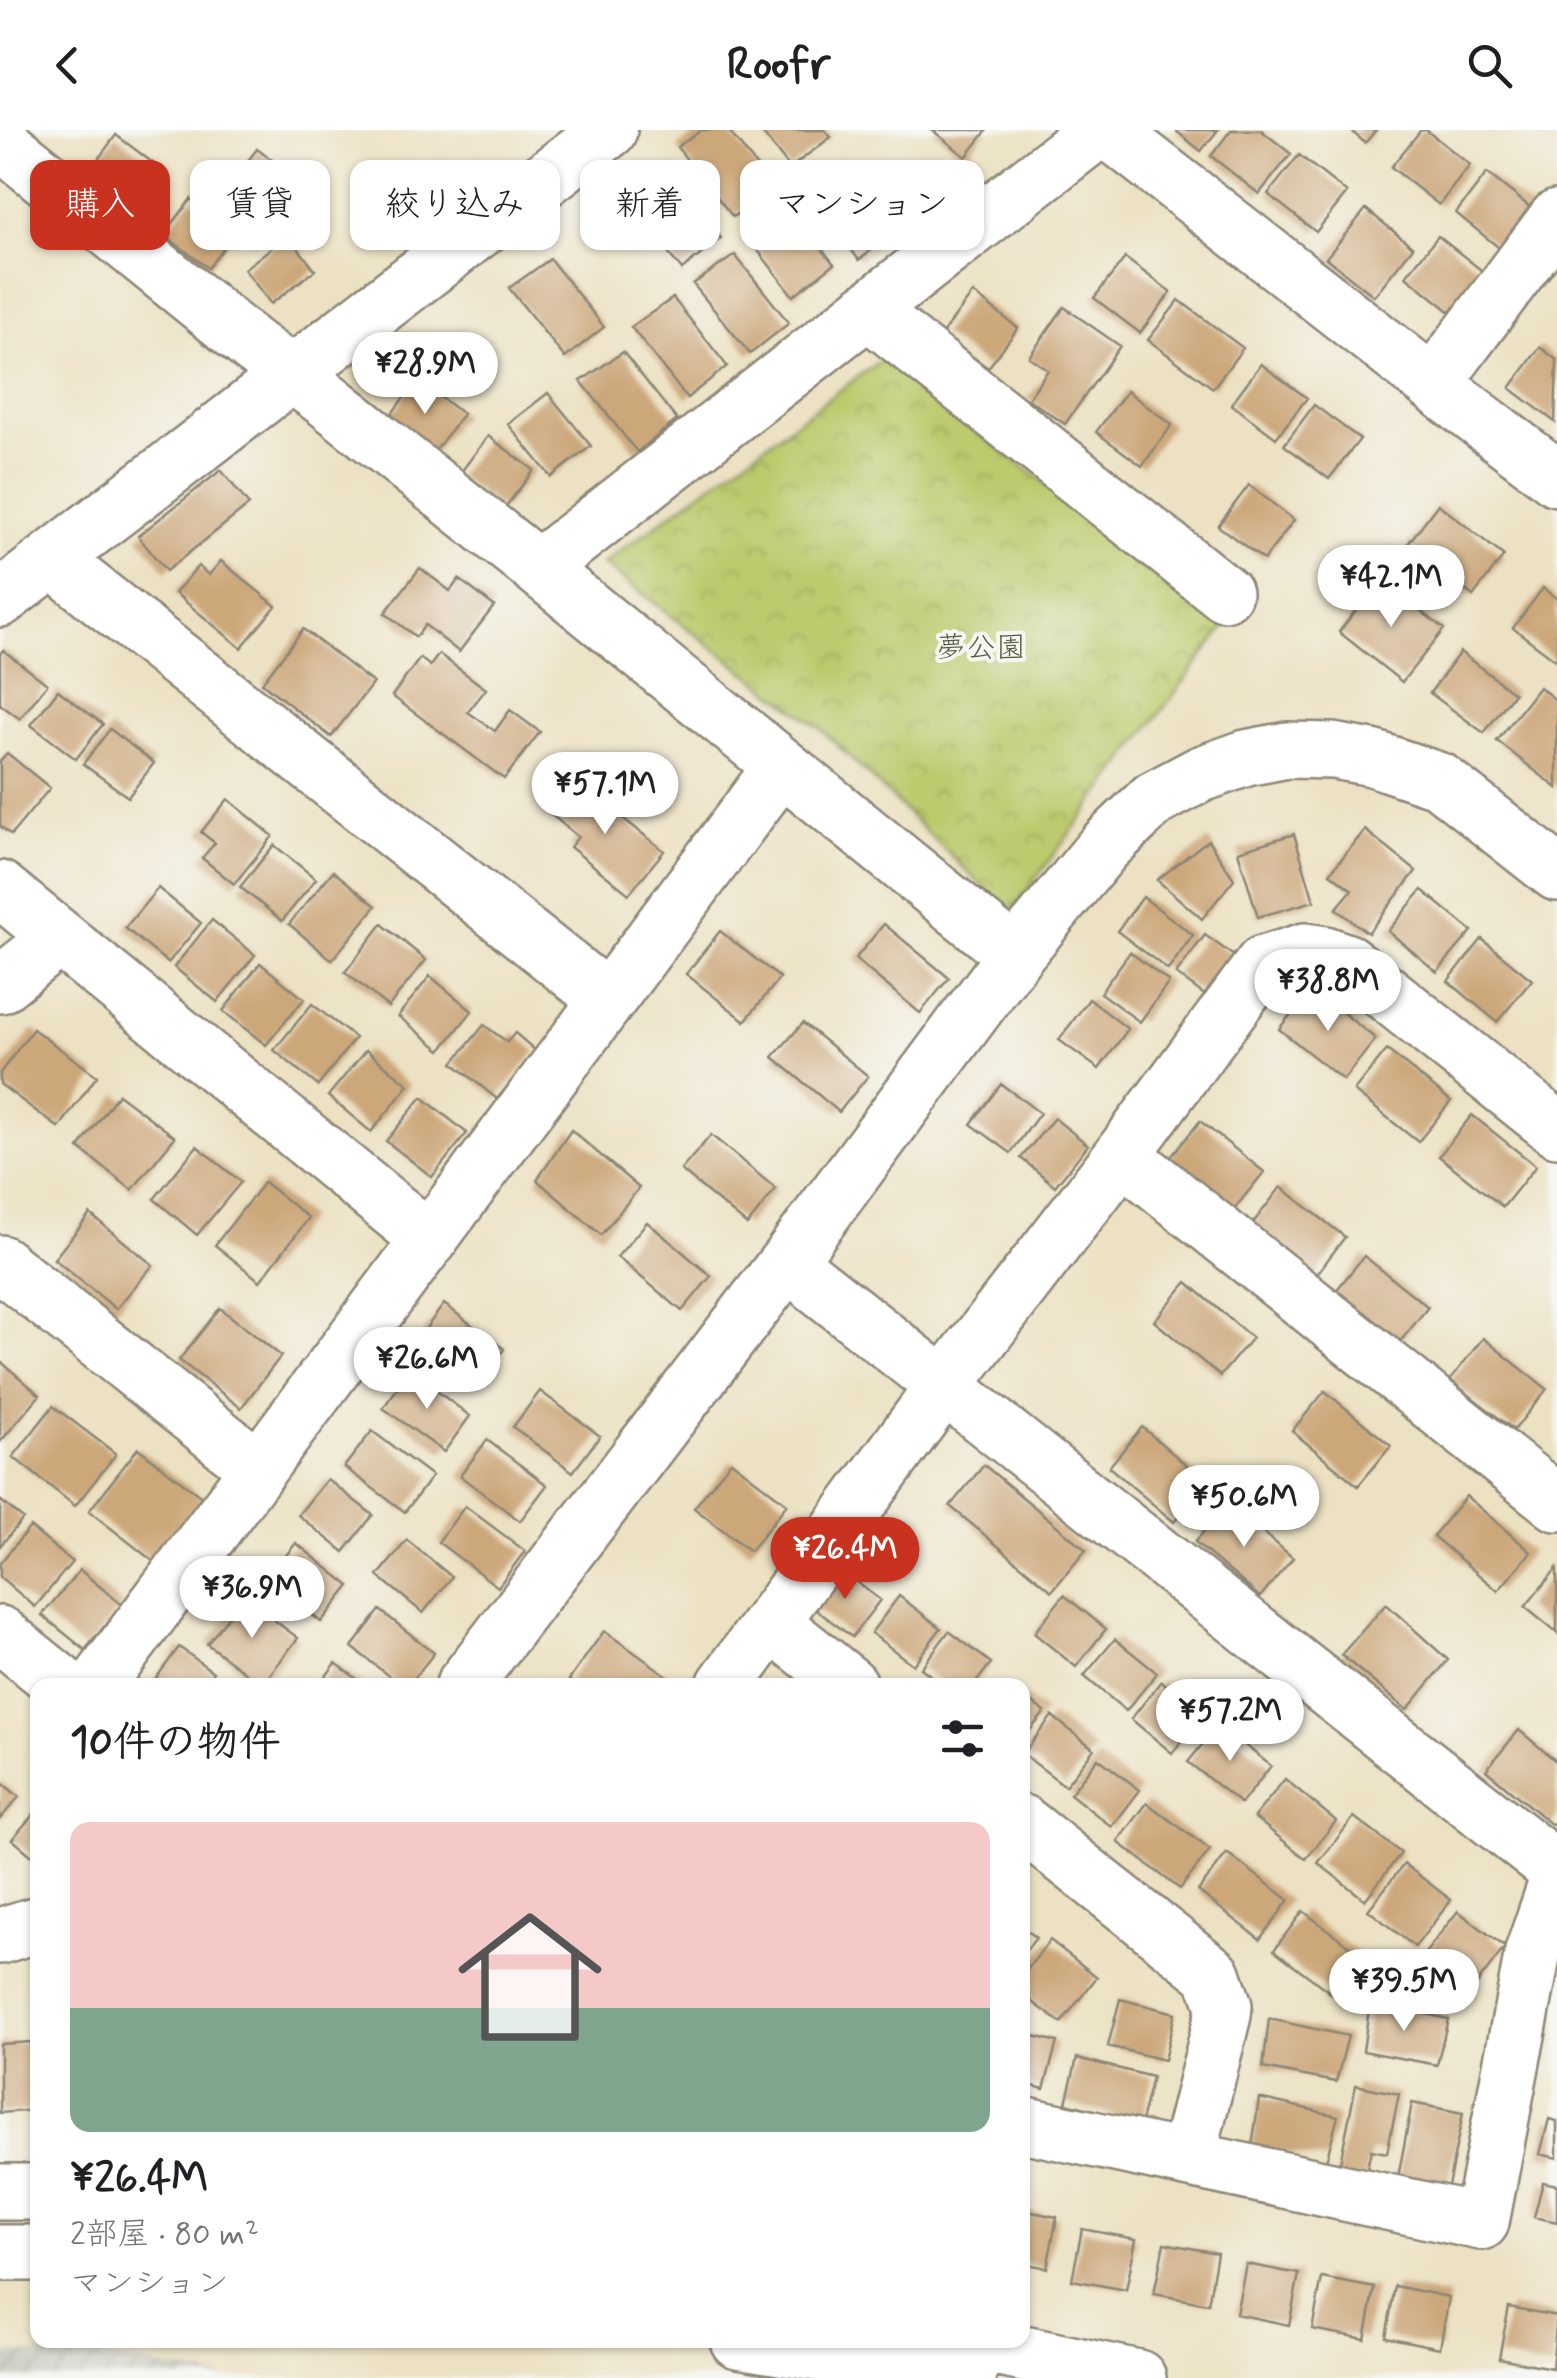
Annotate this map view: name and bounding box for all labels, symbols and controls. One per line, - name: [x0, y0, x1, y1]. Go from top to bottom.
- text: Roofr: [727, 36, 830, 95]
- icon: back: [40, 38, 95, 93]
- icon: search: [1462, 38, 1517, 93]
- chip: 購入: [30, 160, 170, 250]
- chip: 賃貸: [190, 160, 330, 250]
- chip: 絞り込み: [350, 160, 560, 250]
- chip: 新着: [580, 160, 720, 250]
- chip: マンション: [740, 160, 984, 250]
- pin: ¥28.9M: [344, 332, 506, 417]
- text: ¥28.9M: [374, 343, 476, 385]
- pin: ¥42.1M: [1310, 545, 1472, 630]
- text: ¥42.1M: [1339, 556, 1443, 598]
- park label: 夢公園: [936, 629, 1026, 668]
- pin: ¥57.1M: [524, 752, 686, 837]
- text: ¥57.1M: [554, 763, 656, 805]
- pin: ¥38.8M: [1247, 949, 1409, 1034]
- text: ¥38.8M: [1276, 960, 1380, 1002]
- pin: ¥26.6M: [346, 1327, 508, 1412]
- text: ¥26.6M: [376, 1338, 478, 1380]
- pin: ¥50.6M: [1163, 1465, 1325, 1550]
- text: ¥50.6M: [1190, 1476, 1298, 1518]
- pin: ¥26.4M: [764, 1517, 926, 1602]
- text: ¥26.4M: [792, 1528, 898, 1570]
- pin: ¥36.9M: [171, 1556, 333, 1641]
- text: ¥36.9M: [201, 1567, 303, 1609]
- pin: ¥57.2M: [1149, 1679, 1311, 1764]
- text: ¥57.2M: [1178, 1690, 1282, 1732]
- icon: filters: [935, 1711, 990, 1766]
- text: 10件の物件: [70, 1716, 281, 1771]
- icon: home: [440, 1887, 620, 2067]
- pin: ¥39.5M: [1323, 1949, 1485, 2034]
- text: ¥39.5M: [1351, 1960, 1457, 2002]
- text: ¥26.4M: [70, 2152, 208, 2207]
- text: 2部屋 · 80 m²: [70, 2214, 259, 2256]
- text: マンション: [70, 2263, 229, 2305]

